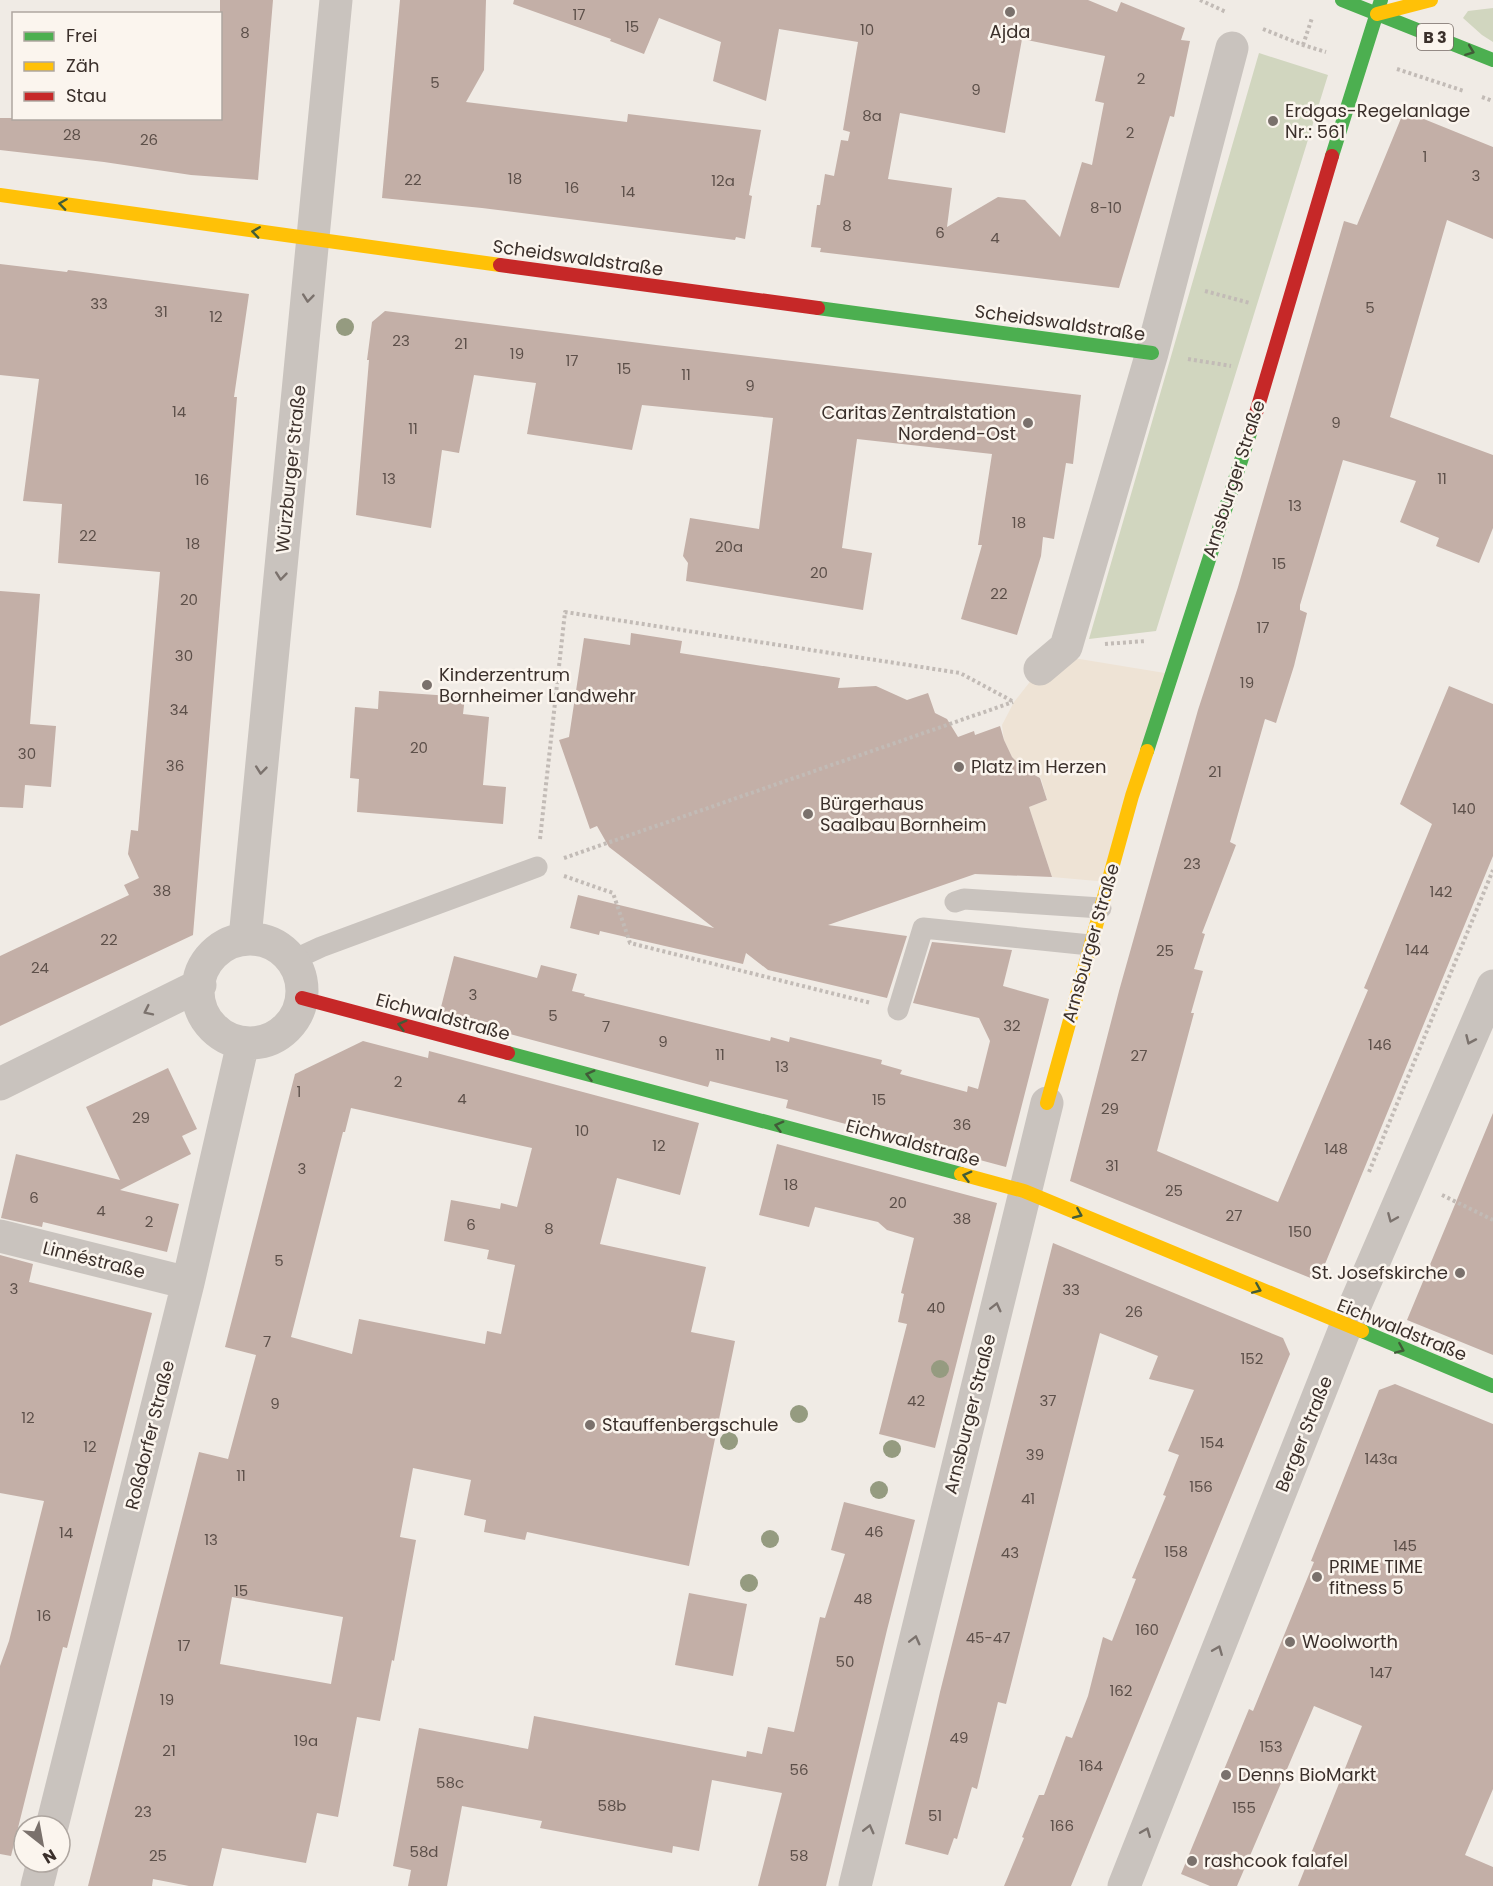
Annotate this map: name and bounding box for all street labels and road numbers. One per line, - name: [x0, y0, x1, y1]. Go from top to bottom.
- road number: B 3: [1417, 24, 1453, 50]
- street label: Scheidswaldstraße: [491, 233, 665, 282]
- street label: Scheidswaldstraße: [973, 298, 1147, 347]
- street label: Würzburger Straße: [269, 384, 312, 554]
- street label: Arnsburger Straße: [1196, 397, 1271, 561]
- street label: Arnsburger Straße: [1056, 860, 1125, 1025]
- street label: Eichwaldstraße: [373, 987, 513, 1046]
- street label: Eichwaldstraße: [843, 1113, 983, 1172]
- street label: Linnéstraße: [40, 1235, 148, 1284]
- street label: Eichwaldstraße: [1334, 1292, 1471, 1367]
- street label: Arnsburger Straße: [937, 1331, 1002, 1497]
- street label: Roßdorfer Straße: [119, 1358, 180, 1512]
- street label: Berger Straße: [1269, 1372, 1338, 1496]

